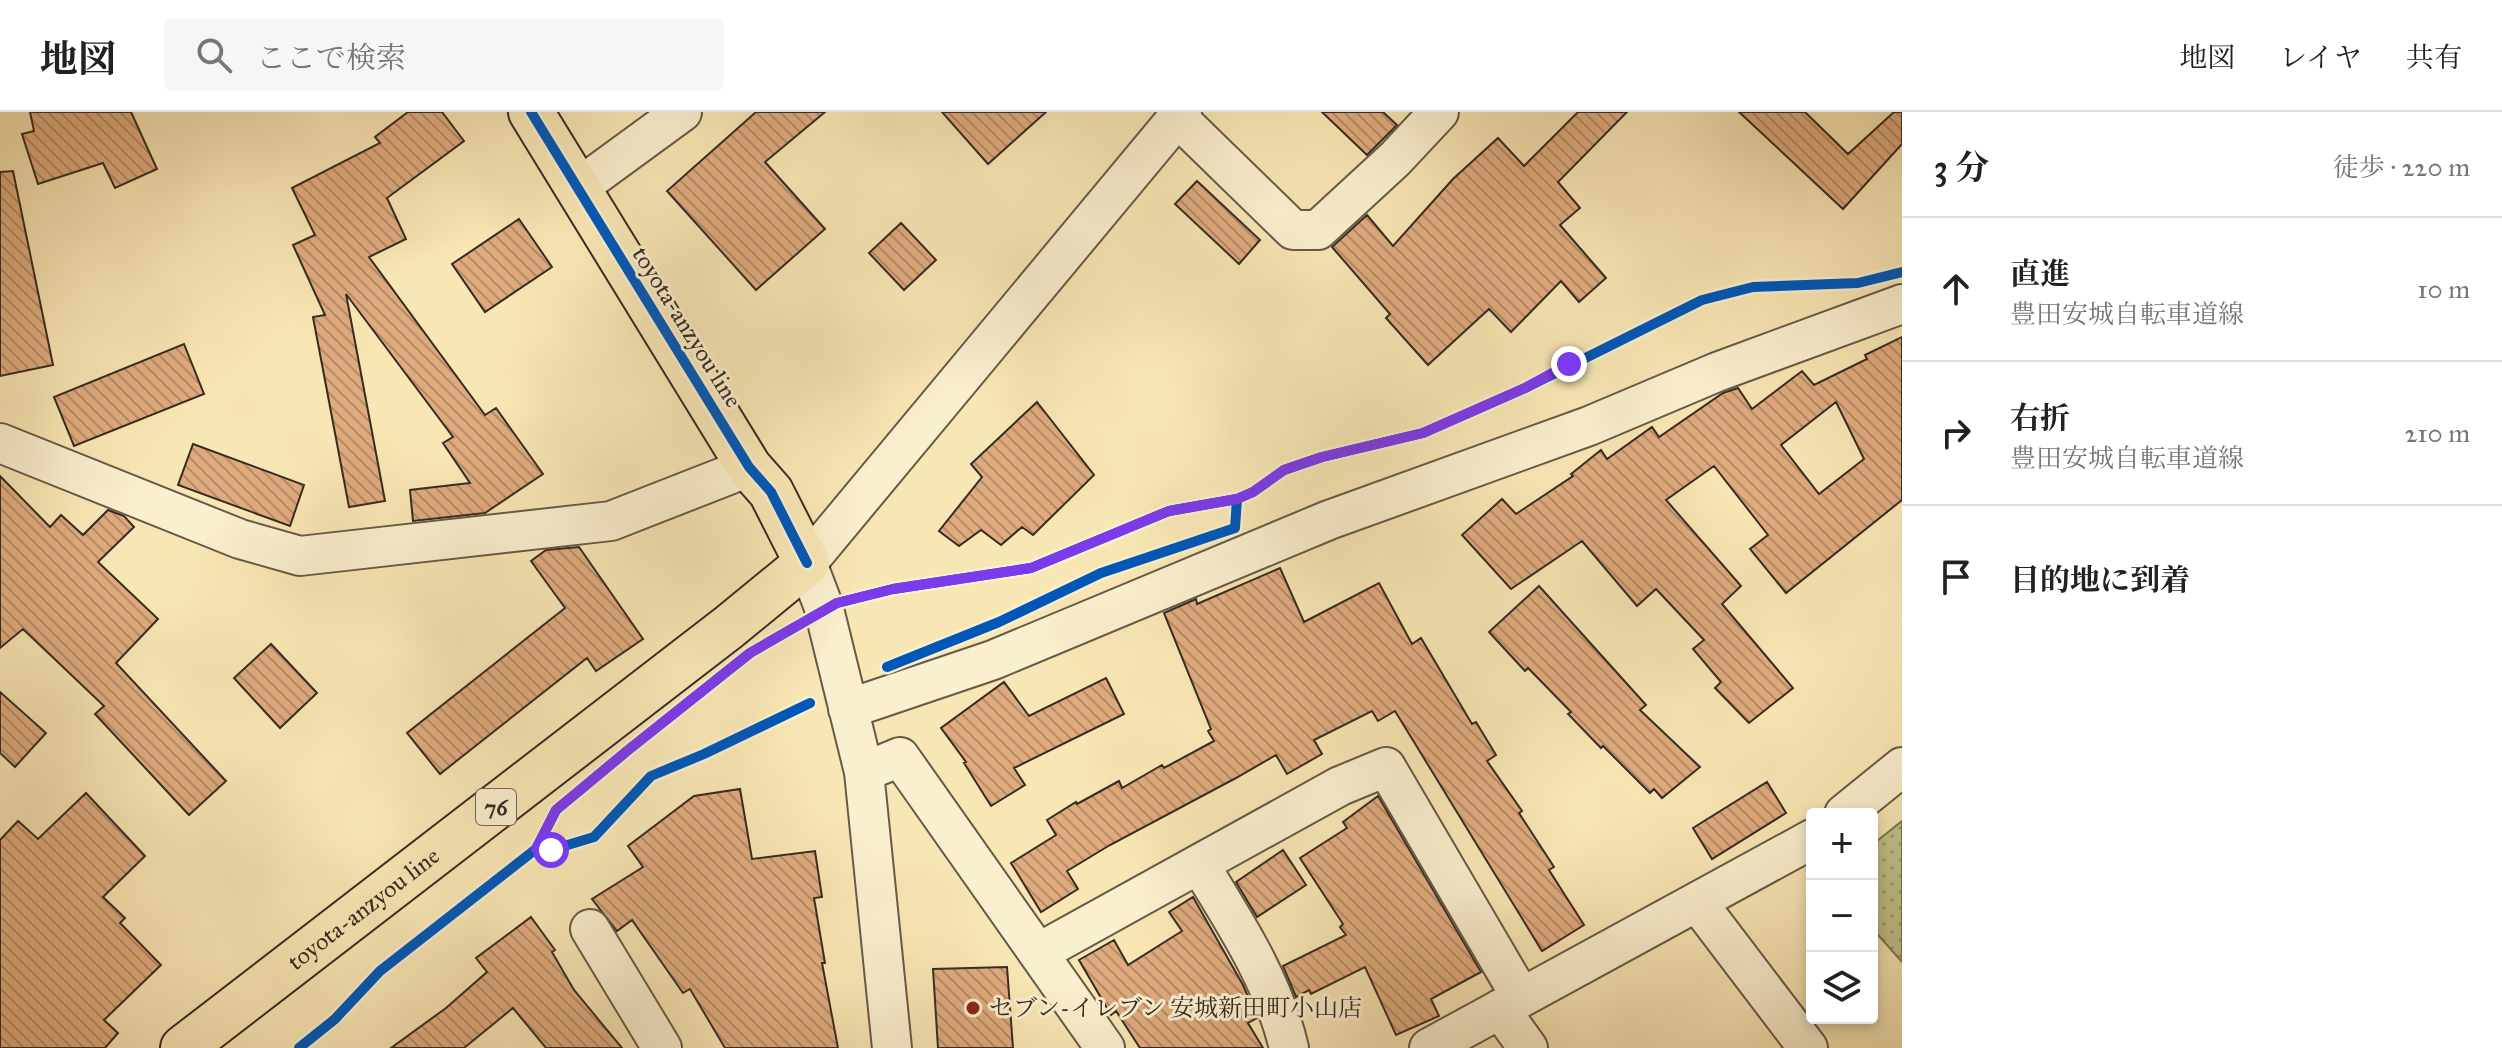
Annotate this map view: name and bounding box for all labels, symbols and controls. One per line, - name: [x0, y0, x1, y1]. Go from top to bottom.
- search box: [164, 19, 724, 91]
- icon: search: [192, 33, 236, 77]
- text: 地図: [40, 36, 116, 82]
- text: ここで検索: [256, 40, 406, 76]
- text: 地図: [2179, 40, 2235, 75]
- text: レイヤ: [2279, 40, 2362, 75]
- text: 共有: [2406, 40, 2462, 75]
- text: 3 分: [1934, 147, 1989, 188]
- text: 徒歩 · 220 m: [2333, 151, 2470, 183]
- street label: toyota-anzyou line: [626, 241, 748, 413]
- text: 直進: [2010, 256, 2070, 292]
- icon: ahead: [1934, 267, 1978, 311]
- text: 10 m: [2417, 273, 2470, 305]
- text: 豊田安城自転車道線: [2010, 298, 2244, 330]
- route end: [1551, 346, 1587, 382]
- text: 右折: [2010, 400, 2070, 436]
- icon: right: [1934, 411, 1978, 455]
- text: 210 m: [2404, 417, 2470, 449]
- text: 豊田安城自転車道線: [2010, 442, 2244, 474]
- icon: arrive: [1934, 555, 1978, 599]
- text: 目的地に到着: [2010, 562, 2190, 598]
- road number: 76: [476, 789, 516, 825]
- map controls: [1806, 808, 1878, 1024]
- button: +: [1806, 808, 1878, 880]
- route start: [533, 832, 569, 868]
- street label: toyota-anzyou line: [282, 841, 446, 977]
- button: −: [1806, 880, 1878, 952]
- button: layers: [1806, 952, 1878, 1024]
- place label: セブン-イレブン 安城新田町小山店: [989, 993, 1362, 1023]
- marker: セブン-イレブン 安城新田町小山店: [964, 999, 982, 1017]

